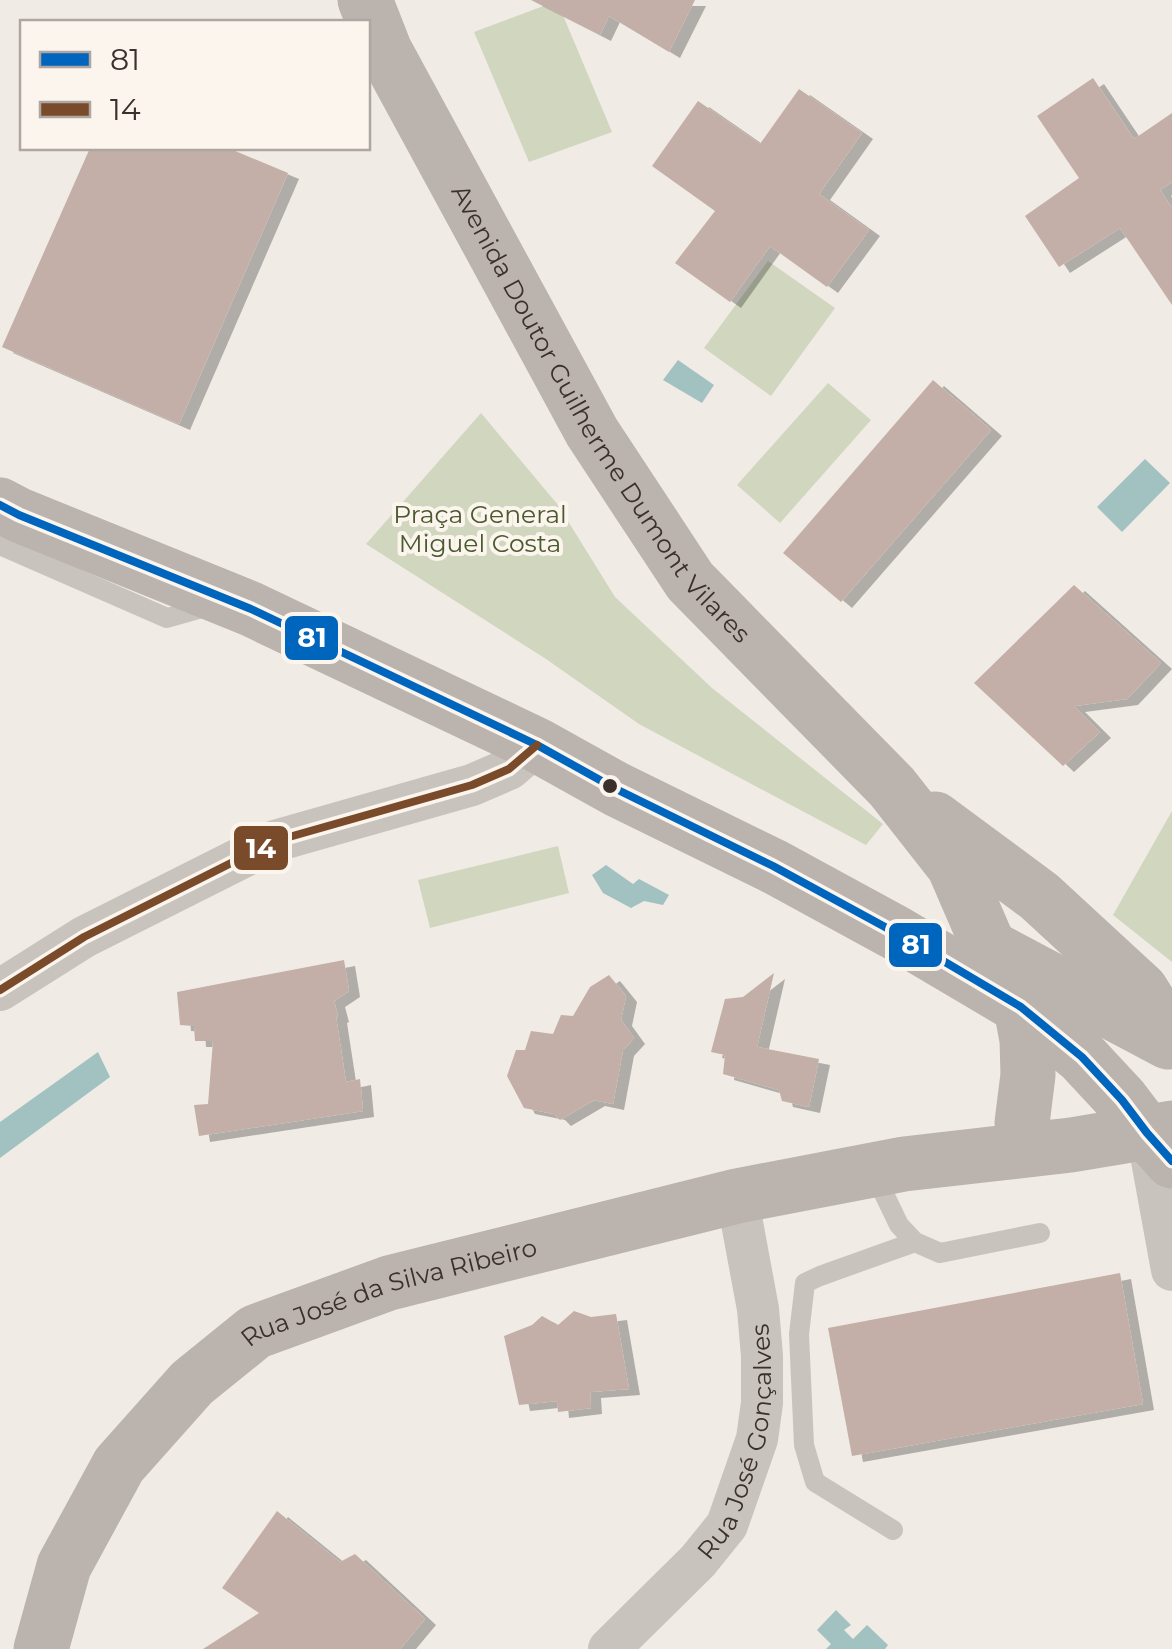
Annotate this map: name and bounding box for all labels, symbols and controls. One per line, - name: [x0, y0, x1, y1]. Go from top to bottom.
- legend: [20, 20, 370, 150]
- text: 81: [110, 41, 140, 78]
- text: 14: [110, 91, 141, 128]
- street label: Avenida Doutor Guilherme Dumont Vilares: [445, 179, 757, 649]
- park label: Praça General Miguel Costa: [393, 499, 567, 558]
- line badge: 81: [283, 614, 340, 662]
- text: 81: [297, 620, 327, 654]
- unlabelled marker: [600, 776, 620, 796]
- line badge: 14: [232, 824, 290, 872]
- text: 14: [246, 831, 277, 865]
- line badge: 81: [887, 921, 944, 969]
- text: 81: [901, 927, 931, 961]
- street label: Rua José da Silva Ribeiro: [234, 1232, 540, 1353]
- street label: Rua José Gonçalves: [691, 1323, 777, 1565]

